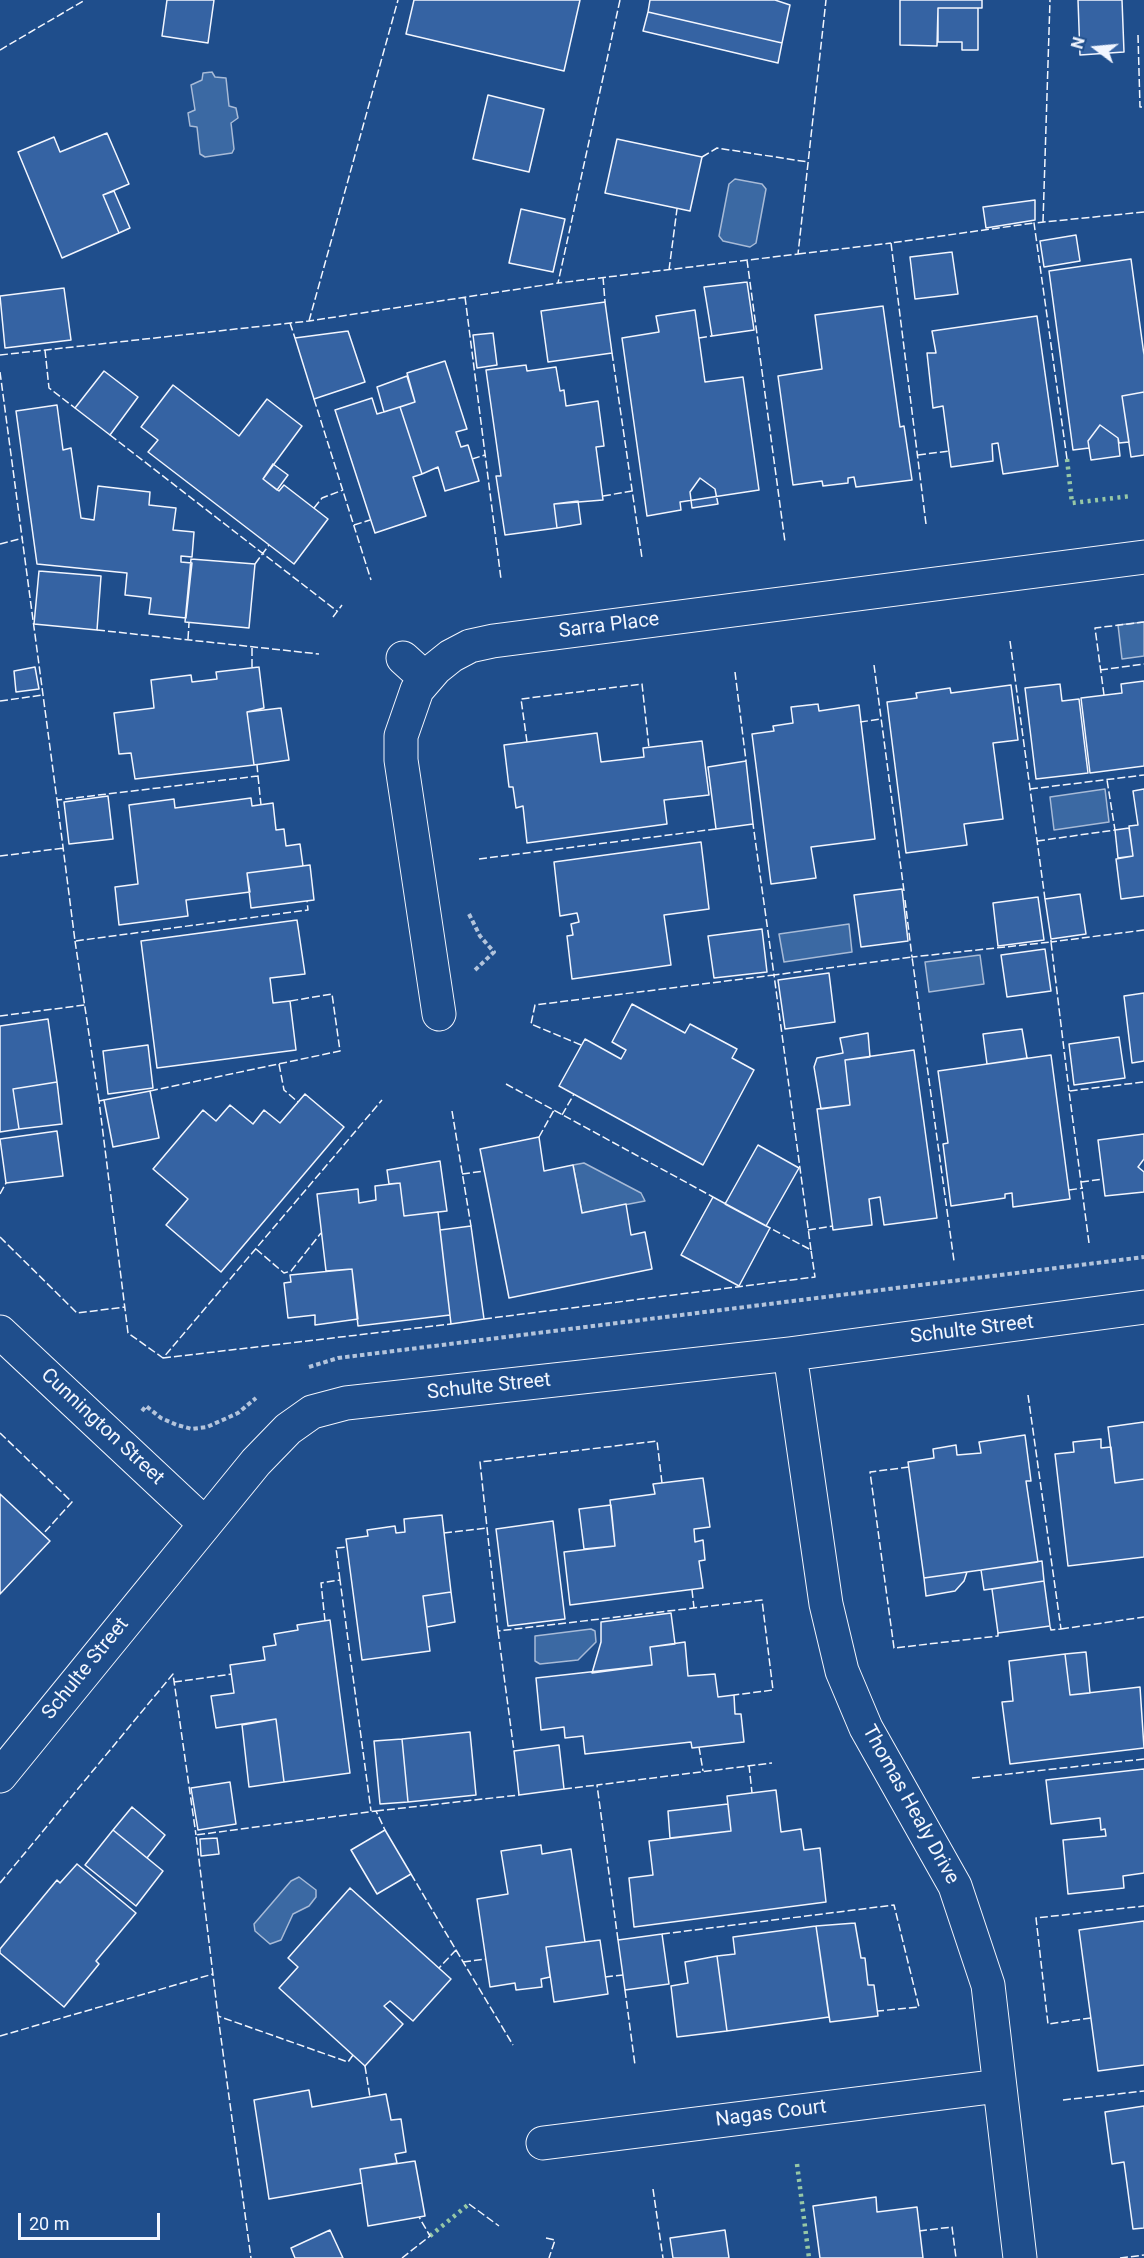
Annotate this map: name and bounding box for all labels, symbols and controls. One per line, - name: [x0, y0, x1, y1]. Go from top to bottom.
- north arrow: [1066, 18, 1126, 78]
- text: N: [1068, 35, 1089, 51]
- street label: Sarra Place: [557, 608, 661, 644]
- street label: Schulte Street: [909, 1311, 1035, 1349]
- street label: Cunnington Street: [35, 1364, 169, 1490]
- street label: Schulte Street: [426, 1369, 552, 1405]
- street label: Schulte Street: [38, 1613, 134, 1725]
- street label: Thomas Healy Drive: [856, 1721, 964, 1889]
- street label: Nagas Court: [714, 2095, 828, 2133]
- scale bar: [21, 2201, 164, 2239]
- text: 20 m: [29, 2213, 69, 2234]

